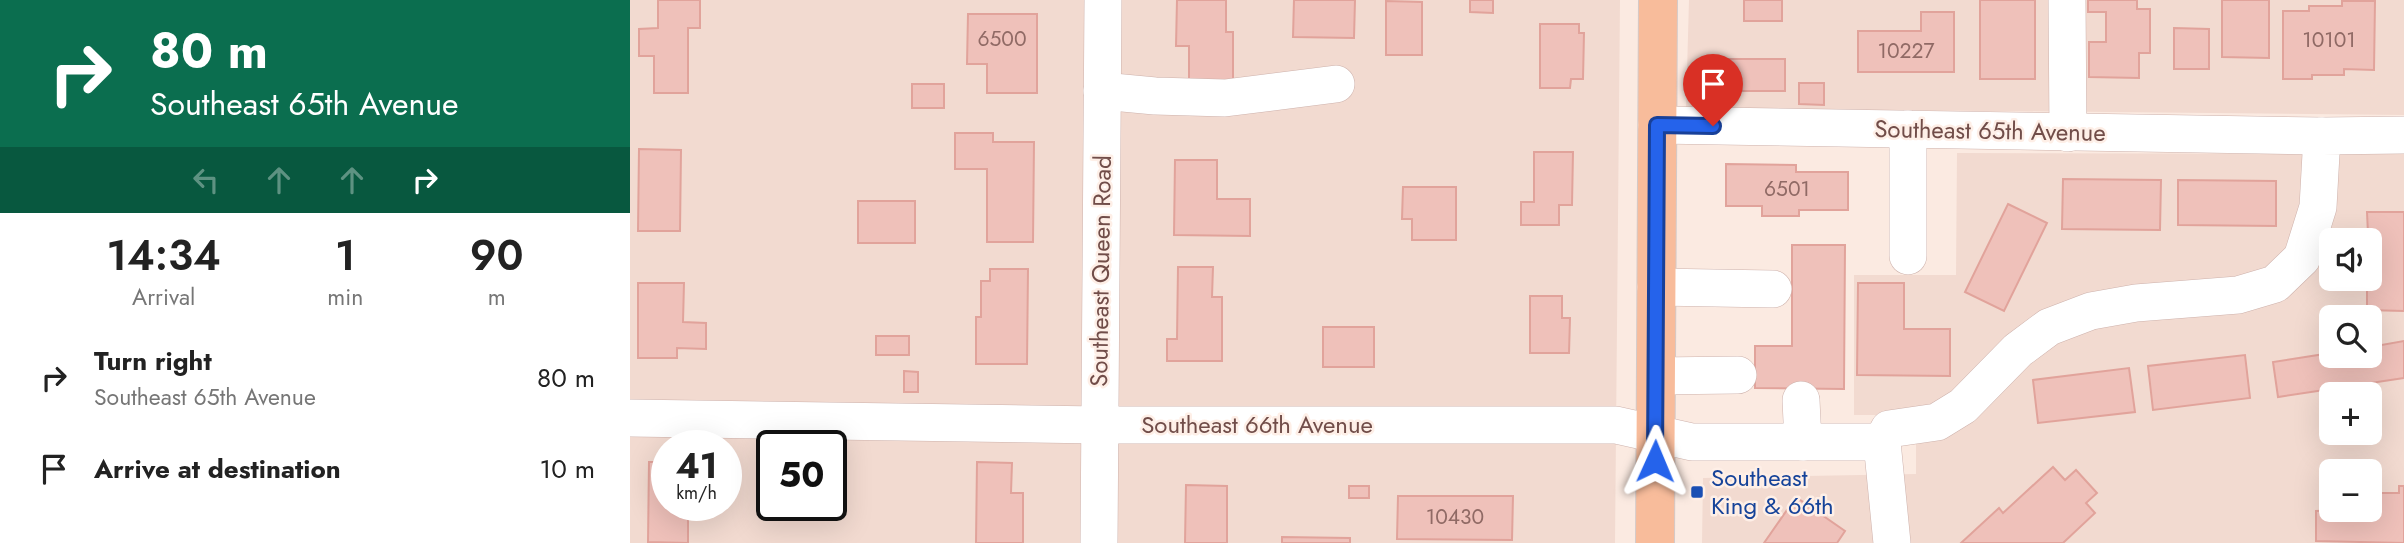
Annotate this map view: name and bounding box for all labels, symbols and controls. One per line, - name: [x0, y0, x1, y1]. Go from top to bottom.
- text: 80 m: [150, 16, 268, 86]
- house number: 6500: [977, 24, 1027, 54]
- house number: 10101: [2302, 25, 2356, 55]
- icon: right: [35, 28, 126, 119]
- house number: 10227: [1878, 36, 1934, 66]
- pin: [1683, 54, 1743, 126]
- icon: arrive: [1694, 65, 1732, 103]
- text: Southeast 65th Avenue: [150, 81, 459, 127]
- street label: Southeast 65th Avenue: [1874, 111, 2106, 150]
- street label: Southeast Queen Road: [1081, 155, 1120, 387]
- icon: left: [187, 161, 225, 199]
- icon: ahead: [260, 161, 298, 199]
- icon: ahead: [333, 161, 371, 199]
- icon: right: [406, 161, 444, 199]
- house number: 6501: [1764, 174, 1810, 204]
- text: 14:34: [106, 225, 221, 286]
- text: 1: [335, 225, 356, 286]
- text: 90: [470, 225, 524, 286]
- map controls: [2319, 228, 2382, 522]
- button: sound: [2319, 228, 2382, 291]
- text: Arrival: [132, 280, 195, 314]
- text: min: [327, 280, 363, 314]
- text: m: [488, 280, 506, 314]
- button: search: [2319, 305, 2382, 368]
- text: Turn right: [94, 342, 212, 380]
- icon: right: [35, 359, 73, 397]
- text: 80 m: [537, 359, 595, 397]
- text: Southeast 65th Avenue: [94, 380, 316, 414]
- button: +: [2319, 382, 2382, 445]
- street label: Southeast 66th Avenue: [1141, 407, 1373, 442]
- position arrow: [1618, 424, 1692, 498]
- speed limit sign: 50: [756, 430, 847, 521]
- text: 41: [675, 441, 718, 491]
- icon: arrive: [35, 450, 73, 488]
- text: Arrive at destination: [94, 450, 341, 488]
- text: 10 m: [540, 450, 595, 488]
- button: −: [2319, 459, 2382, 522]
- place label: Southeast King & 66th: [1711, 460, 1834, 523]
- text: km/h: [676, 480, 717, 506]
- marker: Southeast King & 66th: [1689, 484, 1705, 500]
- house number: 10430: [1426, 502, 1484, 532]

